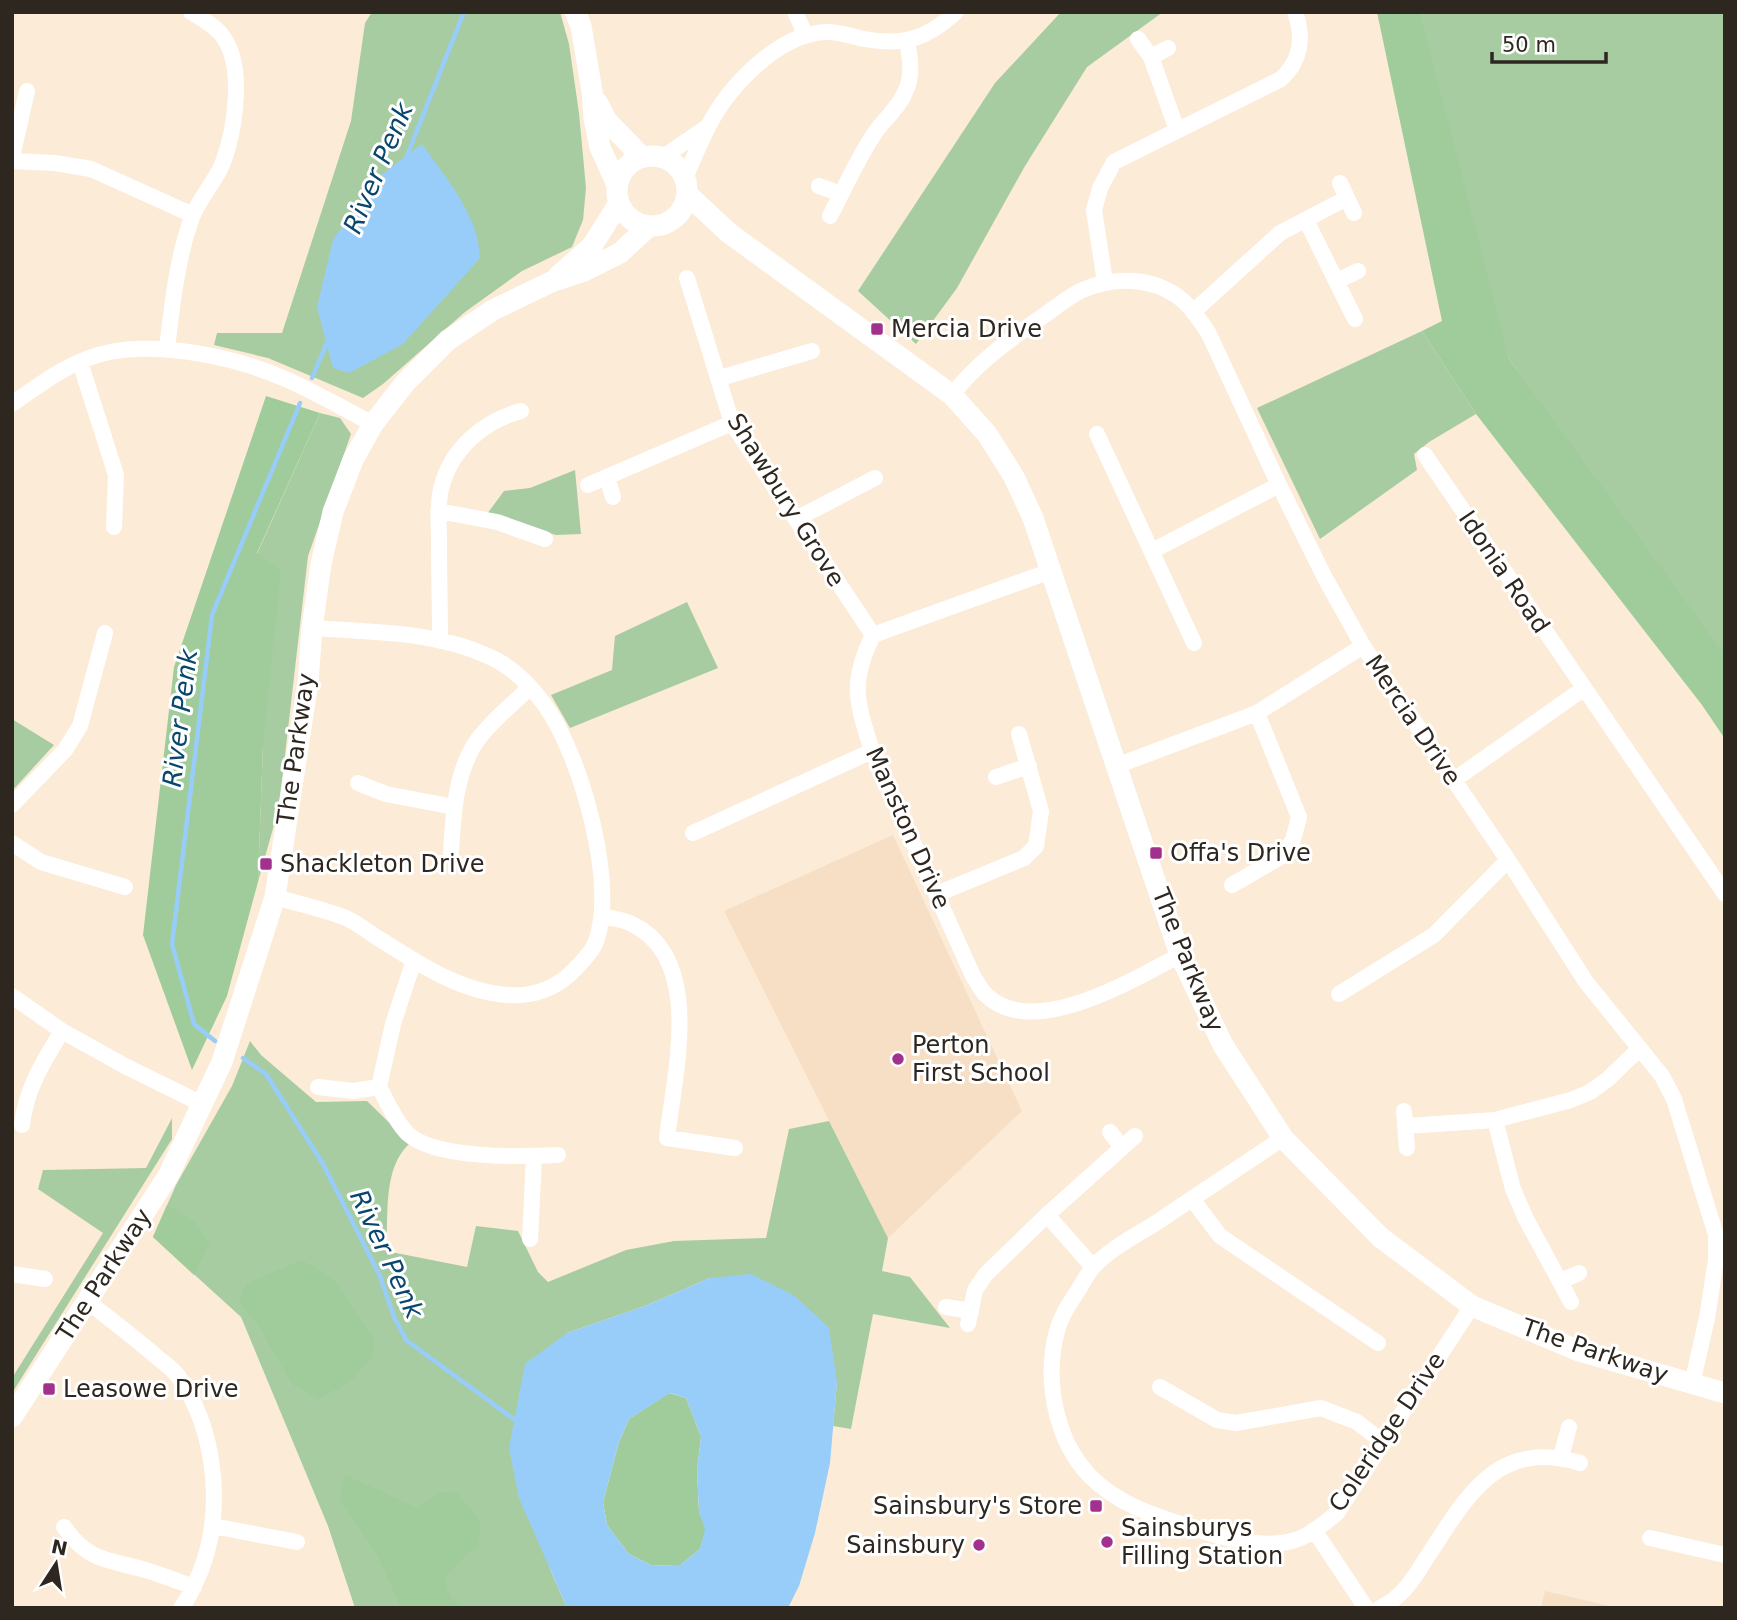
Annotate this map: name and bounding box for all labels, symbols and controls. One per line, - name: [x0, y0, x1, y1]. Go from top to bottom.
- scale bar: [1492, 21, 1606, 65]
- text: 50 m: [1502, 33, 1556, 57]
- water label: River Penk: [337, 97, 419, 238]
- place label: Mercia Drive: [891, 315, 1042, 343]
- marker: Mercia Drive: [869, 321, 885, 337]
- street label: Shawbury Grove: [722, 408, 850, 592]
- street label: Idonia Road: [1453, 506, 1555, 638]
- water label: River Penk: [157, 646, 203, 789]
- street label: Mercia Drive: [1359, 650, 1467, 790]
- street label: The Parkway: [271, 671, 320, 828]
- street label: Manston Drive: [860, 743, 956, 913]
- place label: Offa's Drive: [1170, 839, 1311, 867]
- marker: Offa's Drive: [1148, 845, 1164, 861]
- place label: Shackleton Drive: [280, 850, 485, 878]
- marker: Shackleton Drive: [258, 856, 274, 872]
- street label: The Parkway: [1146, 883, 1230, 1036]
- place label: Perton First School: [912, 1031, 1050, 1087]
- marker: Perton First School: [890, 1051, 906, 1067]
- water label: River Penk: [344, 1185, 430, 1324]
- street label: The Parkway: [50, 1203, 157, 1347]
- street label: The Parkway: [1517, 1313, 1672, 1389]
- street label: Coleridge Drive: [1323, 1347, 1451, 1517]
- place label: Leasowe Drive: [63, 1375, 239, 1403]
- marker: Leasowe Drive: [41, 1381, 57, 1397]
- place label: Sainsbury's Store: [873, 1492, 1082, 1520]
- marker: Sainsbury's Store: [1088, 1498, 1104, 1514]
- place label: Sainsburys Filling Station: [1121, 1514, 1283, 1570]
- north arrow: [21, 1529, 91, 1599]
- place label: Sainsbury: [846, 1531, 965, 1559]
- marker: Sainsburys Filling Station: [1099, 1534, 1115, 1550]
- text: N: [49, 1535, 70, 1560]
- marker: Sainsbury: [971, 1537, 987, 1553]

